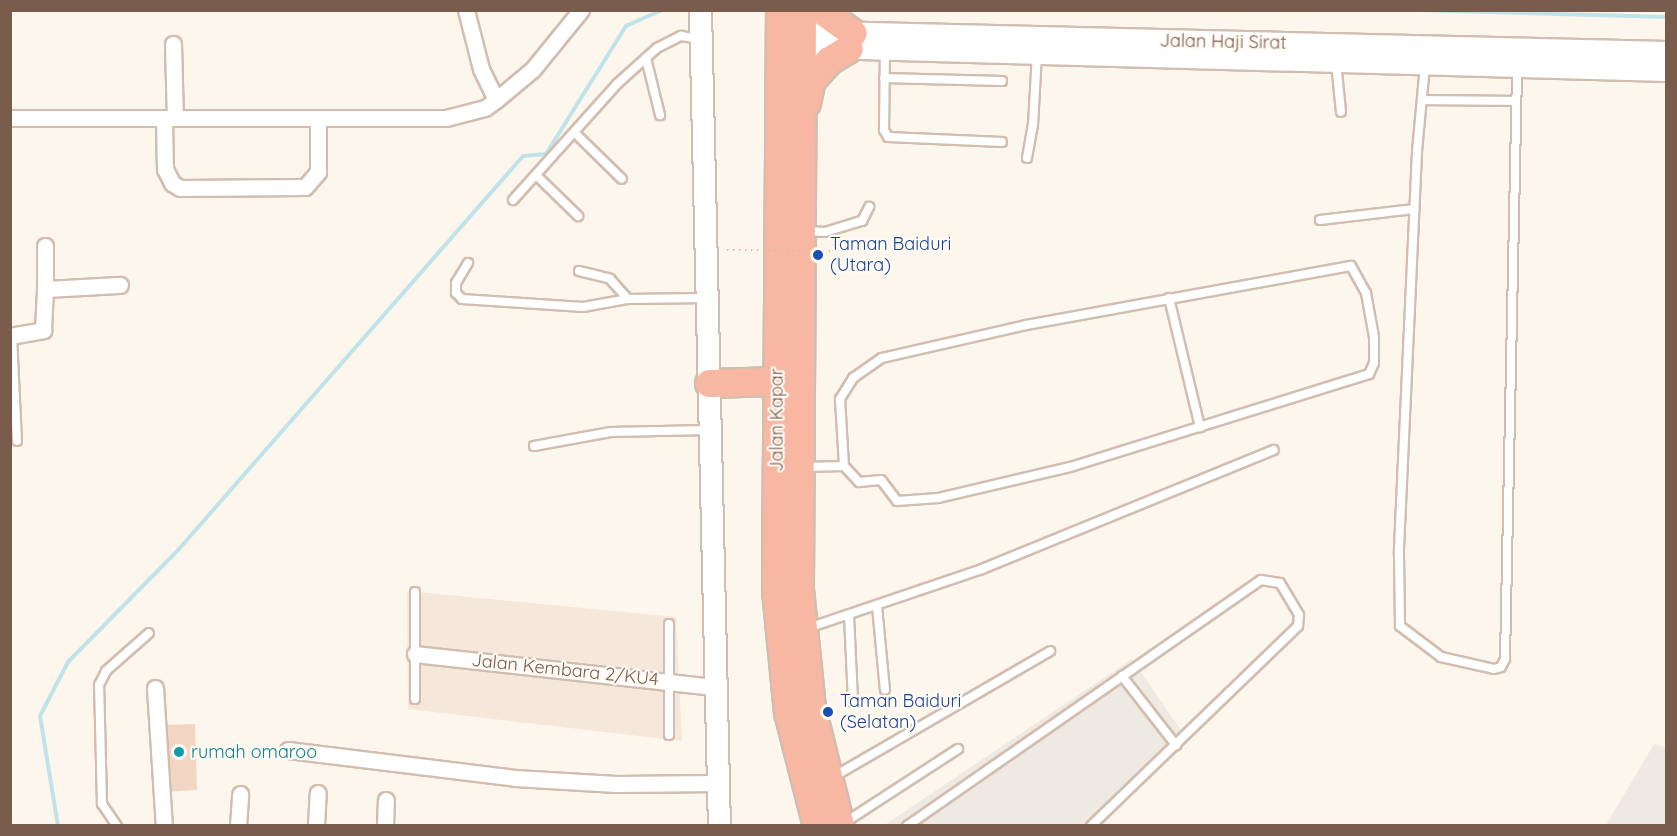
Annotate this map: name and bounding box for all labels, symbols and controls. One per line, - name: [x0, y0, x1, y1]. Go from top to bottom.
- street label: Jalan Haji Sirat: [1159, 30, 1287, 54]
- place label: Taman Baiduri (Utara): [830, 234, 951, 276]
- marker: Taman Baiduri (Utara): [811, 248, 825, 262]
- street label: Jalan Kapar: [766, 368, 788, 472]
- street label: Jalan Kembara 2/KU4: [470, 649, 660, 691]
- place label: Taman Baiduri (Selatan): [840, 691, 961, 734]
- marker: Taman Baiduri (Selatan): [821, 705, 835, 719]
- place label: rumah omaroo: [191, 741, 317, 763]
- marker: rumah omaroo: [172, 745, 186, 759]

